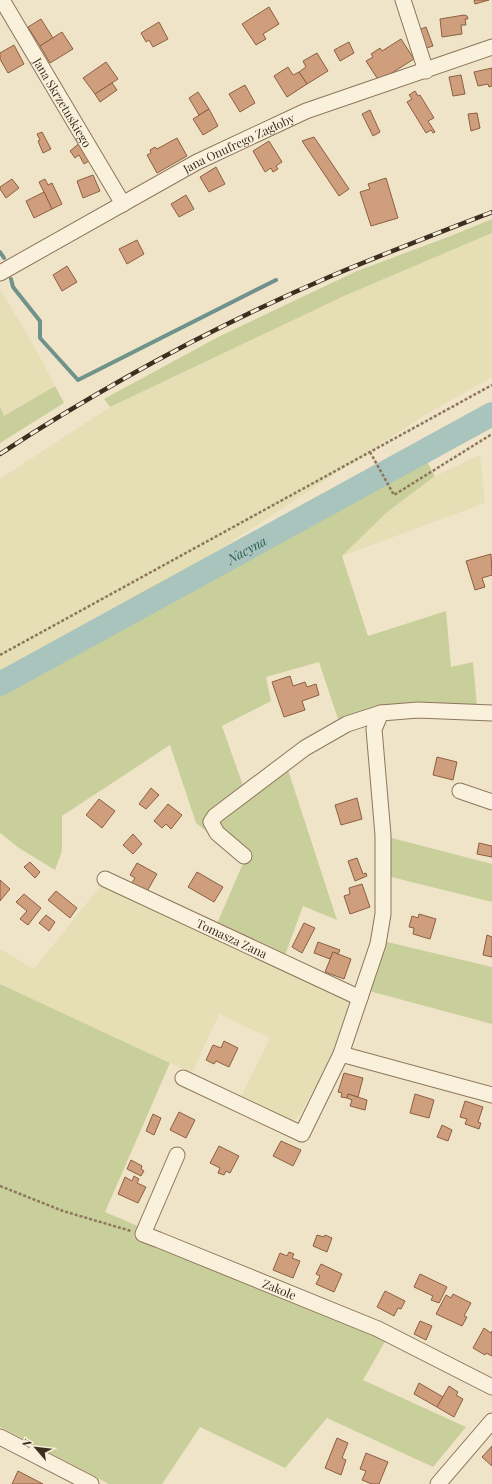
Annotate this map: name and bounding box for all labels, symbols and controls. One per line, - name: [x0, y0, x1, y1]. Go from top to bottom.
- street label: Jana Skrzetuskiego: [29, 54, 96, 150]
- street label: Jana Onufrego Zagłoby: [179, 110, 297, 177]
- water label: Nacyna: [223, 531, 269, 567]
- street label: Tomasza Zana: [194, 915, 270, 962]
- street label: Zakole: [260, 1275, 299, 1303]
- north arrow: [16, 1428, 56, 1468]
- text: N: [18, 1436, 35, 1450]

